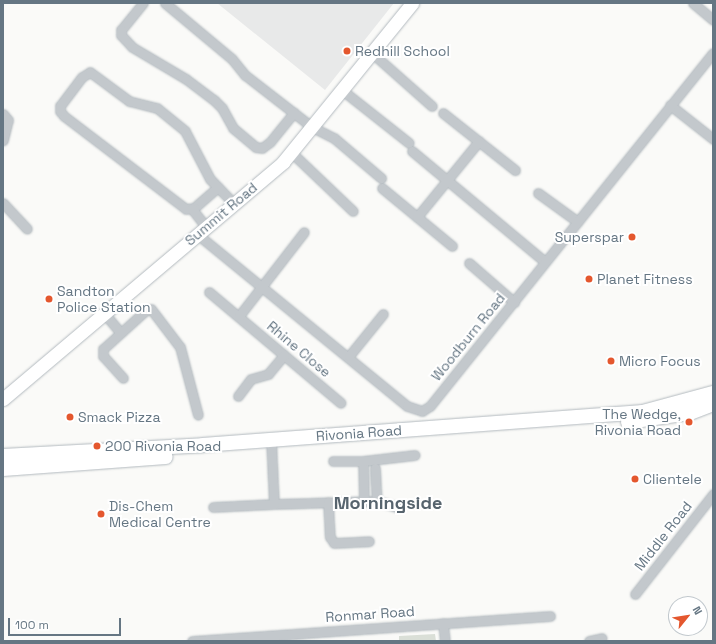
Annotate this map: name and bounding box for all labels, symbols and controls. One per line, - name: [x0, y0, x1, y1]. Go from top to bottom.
- place label: Redhill School: [355, 43, 450, 59]
- marker: Redhill School: [342, 46, 352, 56]
- street label: Summit Road: [181, 179, 261, 249]
- place label: Superspar: [555, 229, 624, 245]
- marker: Superspar: [627, 232, 637, 242]
- place label: Planet Fitness: [597, 271, 693, 287]
- marker: Planet Fitness: [584, 274, 594, 284]
- place label: Sandton Police Station: [57, 283, 151, 316]
- street label: Woodburn Road: [428, 290, 508, 384]
- marker: Sandton Police Station: [44, 294, 54, 304]
- street label: Rhine Close: [264, 317, 334, 381]
- place label: Micro Focus: [619, 353, 701, 369]
- marker: Micro Focus: [606, 356, 616, 366]
- place label: The Wedge, Rivonia Road: [595, 406, 681, 438]
- place label: Smack Pizza: [78, 409, 160, 425]
- marker: Smack Pizza: [65, 412, 75, 422]
- marker: The Wedge, Rivonia Road: [684, 417, 694, 427]
- street label: Rivonia Road: [315, 422, 403, 444]
- place label: 200 Rivonia Road: [105, 438, 221, 454]
- marker: 200 Rivonia Road: [92, 441, 102, 451]
- place label: Clientele: [643, 471, 702, 487]
- marker: Clientele: [630, 474, 640, 484]
- district label: Morningside: [334, 492, 442, 514]
- place label: Dis-Chem Medical Centre: [109, 498, 211, 530]
- street label: Middle Road: [631, 498, 695, 574]
- marker: Dis-Chem Medical Centre: [96, 509, 106, 519]
- north arrow: [668, 596, 708, 636]
- street label: Ronmar Road: [325, 603, 415, 625]
- text: N: [690, 604, 705, 617]
- scale bar: [10, 610, 123, 636]
- text: 100 m: [15, 617, 49, 633]

